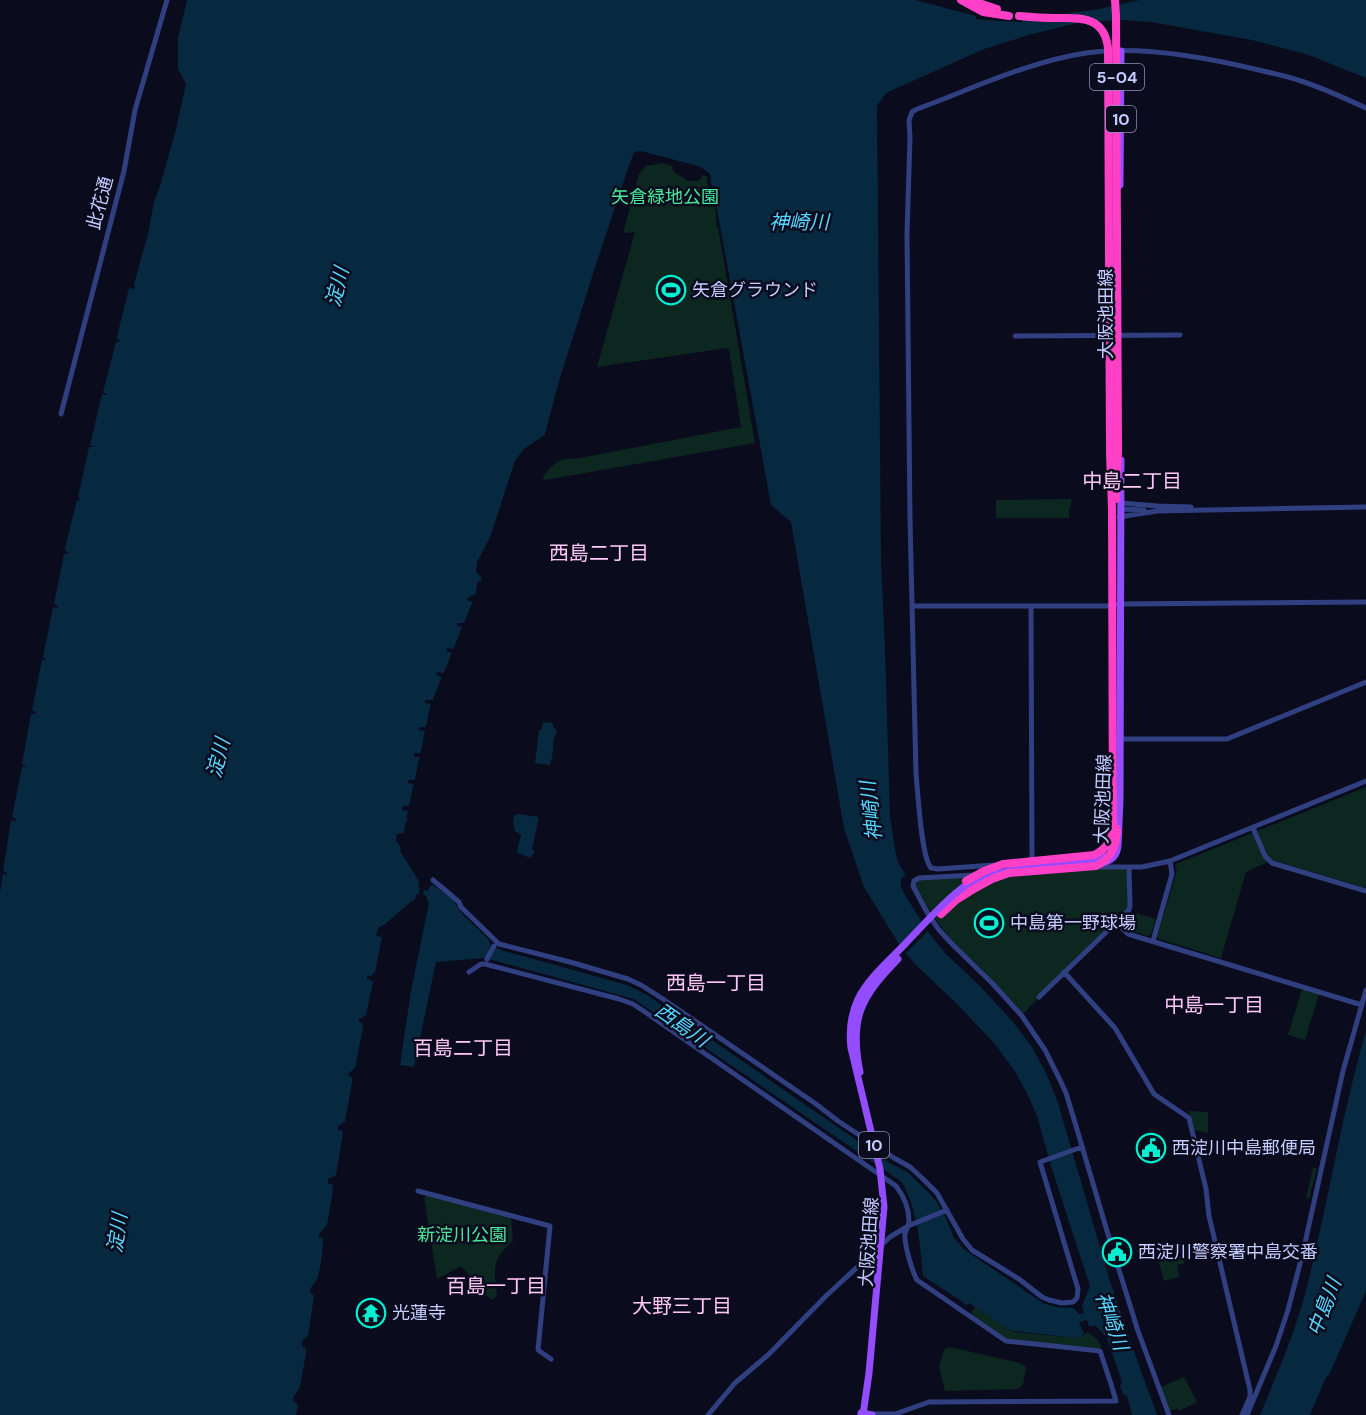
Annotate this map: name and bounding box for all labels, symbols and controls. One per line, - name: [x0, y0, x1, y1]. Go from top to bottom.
- road number: 5-04: [1090, 64, 1144, 90]
- road number: 10: [1106, 106, 1136, 132]
- street label: 此花通: [81, 174, 119, 232]
- park label: 矢倉緑地公園: [611, 185, 719, 209]
- water label: 神崎川: [769, 209, 831, 235]
- water label: 淀川: [320, 263, 355, 310]
- street label: 大阪池田線: [1094, 269, 1118, 359]
- sports icon: 矢倉グラウンド: [655, 274, 687, 306]
- place label: 矢倉グラウンド: [692, 278, 818, 302]
- district label: 中島二丁目: [1082, 468, 1182, 494]
- district label: 西島二丁目: [549, 540, 649, 566]
- water label: 淀川: [201, 734, 236, 781]
- street label: 大阪池田線: [1089, 754, 1117, 844]
- water label: 神崎川: [854, 778, 888, 842]
- sports icon: 中島第一野球場: [973, 907, 1005, 939]
- place label: 中島第一野球場: [1010, 911, 1136, 935]
- district label: 西島一丁目: [666, 970, 766, 996]
- district label: 中島一丁目: [1164, 992, 1264, 1018]
- water label: 西島川: [650, 997, 716, 1054]
- district label: 百島二丁目: [413, 1035, 513, 1061]
- road number: 10: [859, 1132, 889, 1158]
- public building icon: 西淀川中島郵便局: [1135, 1132, 1167, 1164]
- place label: 西淀川中島郵便局: [1172, 1136, 1316, 1160]
- street label: 大阪池田線: [854, 1196, 884, 1288]
- water label: 淀川: [101, 1209, 133, 1255]
- park label: 新淀川公園: [417, 1223, 507, 1247]
- public building icon: 西淀川警察署中島交番: [1101, 1236, 1133, 1268]
- place label: 西淀川警察署中島交番: [1138, 1240, 1318, 1264]
- water label: 中島川: [1301, 1272, 1348, 1340]
- district label: 百島一丁目: [446, 1273, 546, 1299]
- water label: 神崎川: [1090, 1288, 1135, 1355]
- district label: 大野三丁目: [632, 1293, 732, 1319]
- temple icon: 光蓮寺: [355, 1297, 387, 1329]
- place label: 光蓮寺: [392, 1301, 446, 1325]

